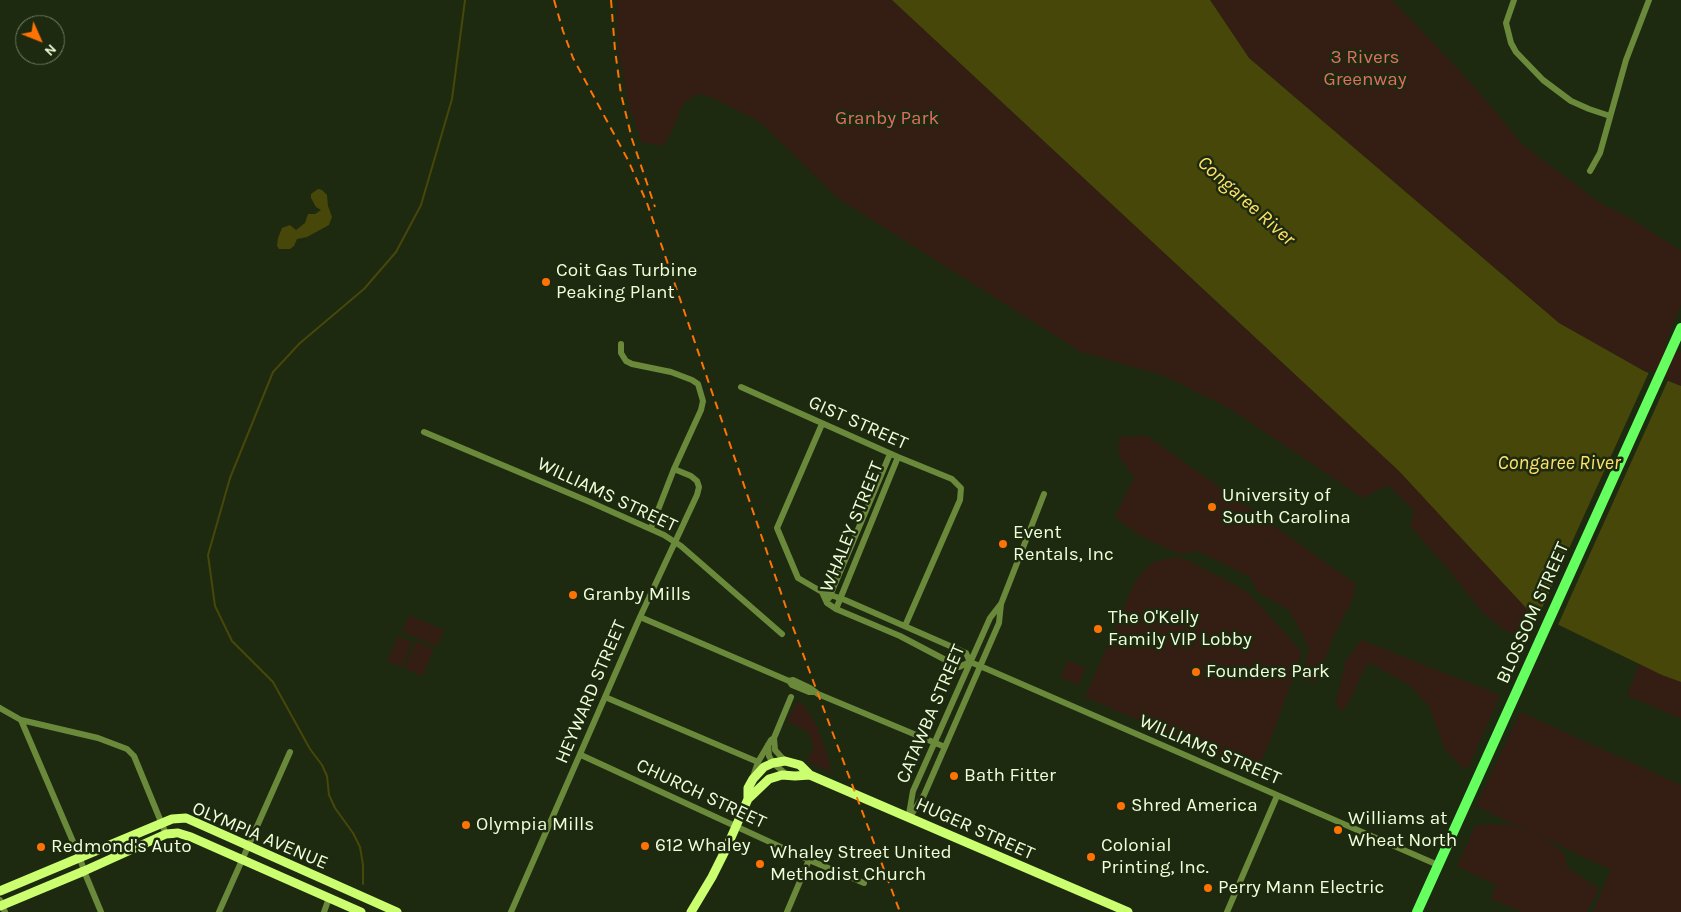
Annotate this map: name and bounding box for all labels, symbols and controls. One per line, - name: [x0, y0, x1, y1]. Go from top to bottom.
- north arrow: [15, 15, 65, 65]
- text: N: [41, 41, 60, 60]
- park label: 3 Rivers Greenway: [1323, 47, 1407, 91]
- park label: Granby Park: [835, 108, 939, 130]
- water label: Congaree River: [1192, 151, 1300, 251]
- place label: Coit Gas Turbine Peaking Plant: [556, 260, 697, 304]
- marker: Coit Gas Turbine Peaking Plant: [540, 276, 552, 288]
- street label: GIST STREET: [805, 391, 911, 455]
- water label: Congaree River: [1497, 451, 1621, 475]
- street label: WILLIAMS STREET: [533, 453, 681, 537]
- street label: WHALEY STREET: [815, 458, 889, 596]
- place label: University of South Carolina: [1222, 485, 1351, 529]
- marker: University of South Carolina: [1206, 501, 1218, 513]
- place label: Event Rentals, Inc: [1013, 522, 1114, 566]
- marker: Event Rentals, Inc: [997, 538, 1009, 550]
- street label: BLOSSOM STREET: [1492, 539, 1574, 687]
- place label: Granby Mills: [583, 584, 691, 606]
- marker: Granby Mills: [567, 589, 579, 601]
- place label: The O'Kelly Family VIP Lobby: [1108, 607, 1252, 651]
- street label: HEYWARD STREET: [551, 617, 631, 767]
- marker: The O'Kelly Family VIP Lobby: [1092, 623, 1104, 635]
- street label: CATAWBA STREET: [891, 641, 971, 787]
- place label: Founders Park: [1206, 661, 1330, 683]
- marker: Founders Park: [1190, 666, 1202, 678]
- street label: WILLIAMS STREET: [1136, 710, 1284, 790]
- street label: CHURCH STREET: [632, 754, 770, 834]
- place label: Bath Fitter: [964, 765, 1056, 787]
- marker: Bath Fitter: [948, 770, 960, 782]
- street label: HUGER STREET: [912, 793, 1038, 865]
- place label: Shred America: [1131, 795, 1258, 817]
- street label: OLYMPIA AVENUE: [189, 797, 331, 875]
- marker: Shred America: [1115, 800, 1127, 812]
- place label: Williams at Wheat North: [1348, 808, 1457, 852]
- place label: Olympia Mills: [476, 814, 594, 836]
- marker: Olympia Mills: [460, 819, 472, 831]
- marker: Williams at Wheat North: [1332, 824, 1344, 836]
- place label: 612 Whaley: [655, 835, 751, 857]
- place label: Colonial Printing, Inc.: [1101, 835, 1209, 879]
- place label: Redmond's Auto: [51, 836, 192, 858]
- marker: 612 Whaley: [639, 840, 651, 852]
- marker: Redmond's Auto: [35, 841, 47, 853]
- place label: Whaley Street United Methodist Church: [770, 842, 952, 886]
- marker: Colonial Printing, Inc.: [1085, 851, 1097, 863]
- marker: Whaley Street United Methodist Church: [754, 858, 766, 870]
- place label: Perry Mann Electric: [1218, 877, 1384, 899]
- marker: Perry Mann Electric: [1202, 882, 1214, 894]

